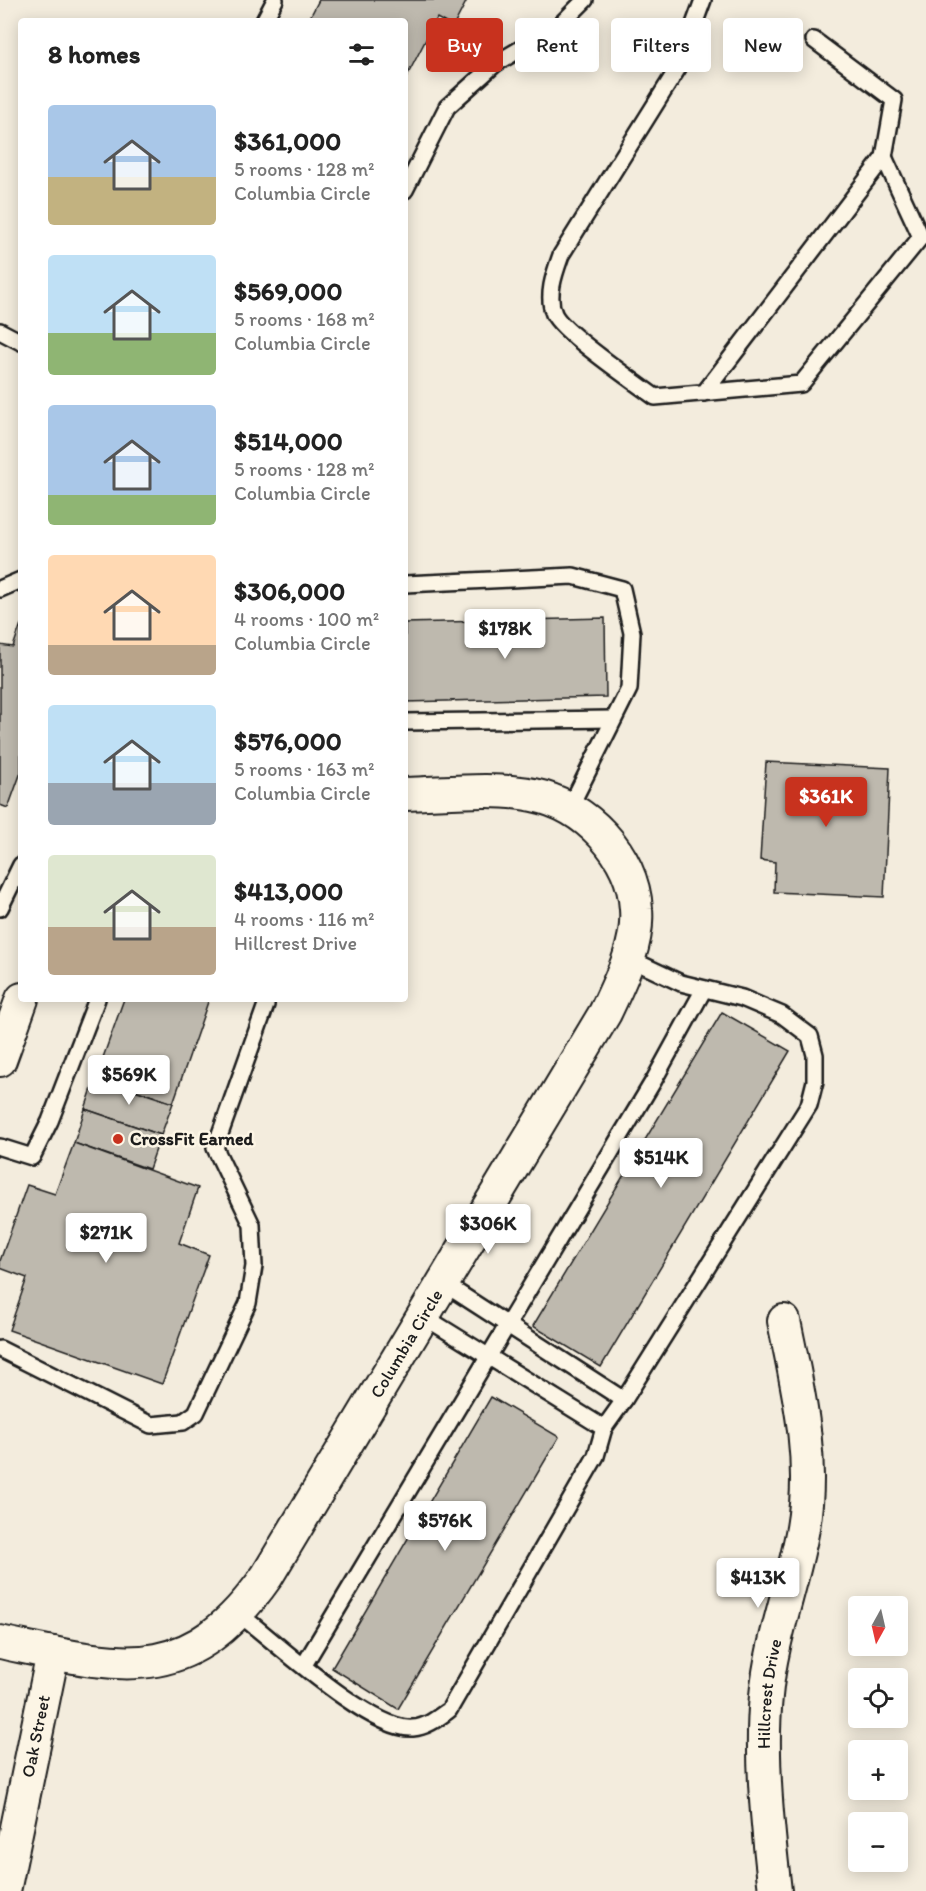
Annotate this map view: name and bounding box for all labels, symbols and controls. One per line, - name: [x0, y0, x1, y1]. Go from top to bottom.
- chip: Buy: [426, 18, 503, 72]
- chip: Rent: [515, 18, 599, 72]
- chip: Filters: [611, 18, 711, 72]
- chip: New: [723, 18, 803, 72]
- text: 8 homes: [48, 38, 140, 70]
- icon: filters: [345, 38, 378, 71]
- text: $361,000: [234, 125, 341, 157]
- icon: home: [96, 129, 168, 201]
- text: 5 rooms · 128 m²: [234, 157, 375, 181]
- text: Columbia Circle: [234, 181, 371, 205]
- text: $569,000: [234, 275, 342, 307]
- icon: home: [96, 279, 168, 351]
- text: 5 rooms · 168 m²: [234, 307, 375, 331]
- text: Columbia Circle: [234, 331, 371, 355]
- text: $514,000: [234, 425, 343, 457]
- icon: home: [96, 429, 168, 501]
- text: 5 rooms · 128 m²: [234, 457, 375, 481]
- text: Columbia Circle: [234, 481, 371, 505]
- text: $306,000: [234, 575, 345, 607]
- icon: home: [96, 579, 168, 651]
- text: 4 rooms · 100 m²: [234, 607, 379, 631]
- pin: $178K: [463, 609, 547, 660]
- text: $178K: [478, 616, 532, 640]
- text: Columbia Circle: [234, 631, 371, 655]
- text: $576,000: [234, 725, 342, 757]
- icon: home: [96, 729, 168, 801]
- text: 5 rooms · 163 m²: [234, 757, 375, 781]
- pin: $361K: [784, 777, 868, 828]
- text: Columbia Circle: [234, 781, 371, 805]
- text: $361K: [799, 784, 853, 808]
- text: $413,000: [234, 875, 343, 907]
- icon: home: [96, 879, 168, 951]
- text: 4 rooms · 116 m²: [234, 907, 374, 931]
- text: Hillcrest Drive: [234, 931, 357, 955]
- pin: $569K: [87, 1055, 171, 1106]
- text: $569K: [102, 1062, 156, 1086]
- place label: CrossFit Earned: [130, 1128, 254, 1150]
- marker: CrossFit Earned: [111, 1132, 125, 1146]
- pin: $514K: [619, 1138, 703, 1189]
- text: $514K: [634, 1145, 688, 1169]
- pin: $306K: [446, 1204, 530, 1255]
- text: $306K: [460, 1211, 516, 1235]
- pin: $271K: [64, 1213, 148, 1264]
- text: $271K: [80, 1220, 132, 1244]
- street label: Columbia Circle: [365, 1285, 448, 1402]
- pin: $576K: [403, 1501, 487, 1552]
- text: $576K: [418, 1508, 472, 1532]
- pin: $413K: [716, 1558, 800, 1609]
- text: $413K: [730, 1565, 786, 1589]
- north arrow: [848, 1596, 908, 1656]
- map controls: [848, 1596, 908, 1872]
- street label: Hillcrest Drive: [753, 1637, 786, 1749]
- button: locate: [848, 1668, 908, 1728]
- street label: Oak Street: [17, 1693, 55, 1779]
- button: +: [848, 1740, 908, 1800]
- button: −: [848, 1812, 908, 1872]

